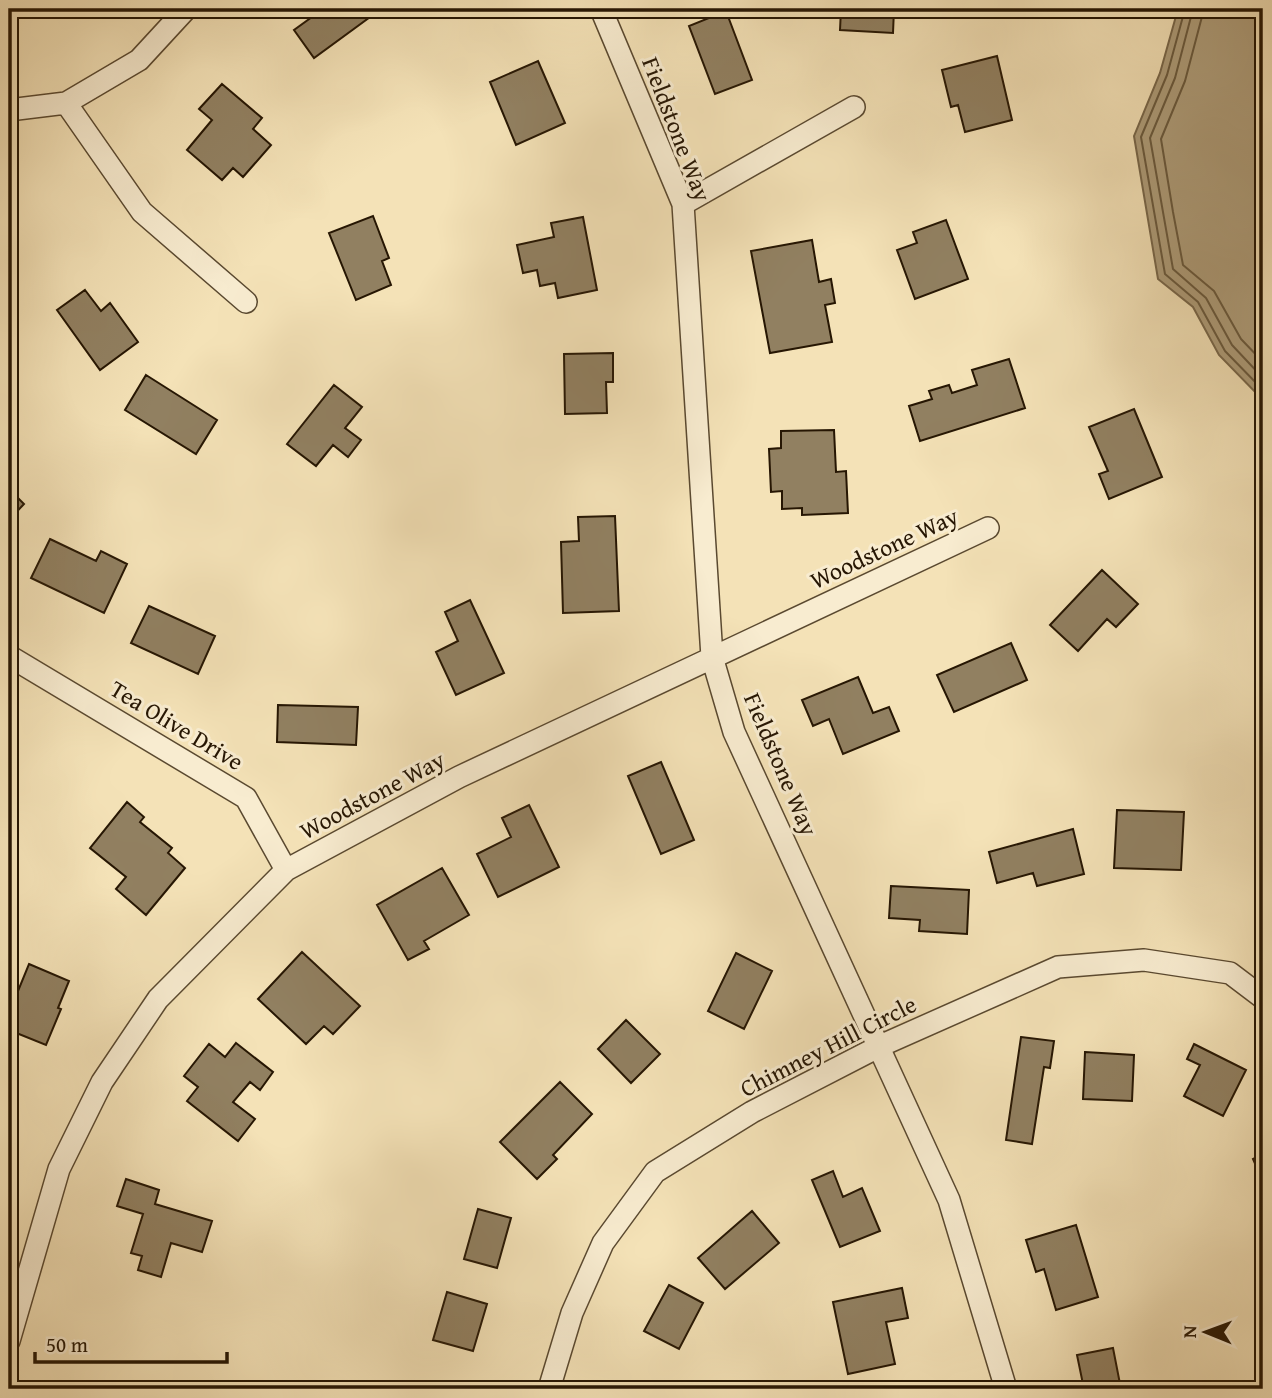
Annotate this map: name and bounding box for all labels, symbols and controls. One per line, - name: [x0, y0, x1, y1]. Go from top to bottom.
- street label: Fieldstone Way: [633, 52, 721, 206]
- street label: Woodstone Way: [804, 498, 964, 598]
- street label: Tea Olive Drive: [104, 671, 250, 779]
- street label: Fieldstone Way: [735, 687, 827, 841]
- street label: Woodstone Way: [293, 742, 451, 848]
- street label: Chimney Hill Circle: [734, 986, 922, 1106]
- north arrow: [1170, 1296, 1240, 1366]
- scale bar: [35, 1321, 228, 1365]
- text: N: [1175, 1325, 1203, 1338]
- text: 50 m: [46, 1329, 88, 1360]

